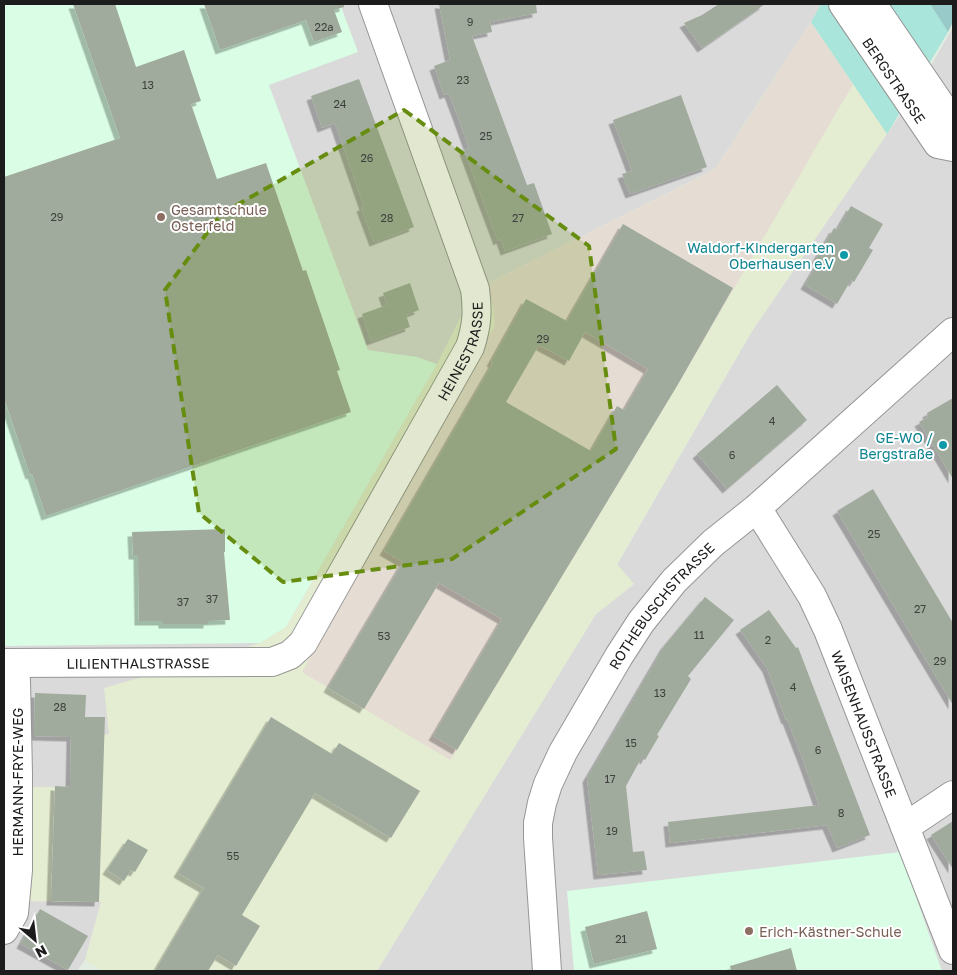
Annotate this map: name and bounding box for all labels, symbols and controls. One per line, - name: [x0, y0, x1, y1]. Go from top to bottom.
- house number: 9: [467, 15, 473, 28]
- house number: 22a: [315, 20, 333, 33]
- street label: BERGSTRASSE: [860, 34, 930, 126]
- house number: 23: [457, 73, 469, 86]
- house number: 13: [142, 78, 154, 91]
- house number: 24: [333, 97, 347, 110]
- house number: 25: [480, 129, 492, 142]
- house number: 26: [360, 151, 374, 164]
- place label: Gesamtschule Osterfeld: [171, 201, 267, 234]
- house number: 29: [50, 210, 64, 223]
- marker: Gesamtschule Osterfeld: [155, 211, 167, 223]
- house number: 28: [380, 211, 394, 224]
- house number: 27: [512, 211, 524, 224]
- place label: Waldorf-Kindergarten Oberhausen e.V: [687, 239, 835, 272]
- marker: Waldorf-Kindergarten Oberhausen e.V: [838, 249, 850, 261]
- street label: HEINESTRASSE: [433, 302, 485, 403]
- house number: 29: [536, 332, 550, 345]
- house number: 4: [769, 414, 776, 427]
- place label: GE-WO / Bergstraße: [859, 429, 933, 462]
- marker: GE-WO / Bergstraße: [937, 439, 949, 451]
- house number: 6: [729, 448, 736, 461]
- house number: 25: [868, 527, 880, 540]
- street label: ROTHEBUSCHSTRASSE: [605, 538, 717, 672]
- house number: 37: [206, 592, 218, 605]
- house number: 37: [177, 595, 189, 608]
- house number: 27: [914, 602, 926, 615]
- house number: 11: [694, 628, 704, 641]
- house number: 53: [378, 629, 390, 642]
- house number: 2: [765, 633, 771, 646]
- street label: WAISENHAUSSTRASSE: [828, 648, 901, 800]
- street label: LILIENTHALSTRASSE: [66, 654, 210, 671]
- house number: 29: [933, 654, 947, 667]
- house number: 4: [790, 680, 797, 693]
- house number: 13: [654, 686, 666, 699]
- house number: 28: [53, 700, 67, 713]
- street label: HERMANN-FRYE-WEG: [9, 707, 26, 856]
- house number: 15: [625, 736, 637, 749]
- house number: 6: [815, 743, 822, 756]
- house number: 17: [604, 772, 616, 785]
- house number: 8: [838, 806, 845, 819]
- house number: 19: [606, 824, 618, 837]
- house number: 55: [227, 849, 239, 862]
- north arrow: [10, 915, 60, 965]
- place label: Erich-Kästner-Schule: [759, 923, 902, 940]
- marker: Erich-Kästner-Schule: [743, 925, 755, 937]
- house number: 21: [615, 932, 627, 945]
- text: N: [33, 942, 50, 962]

